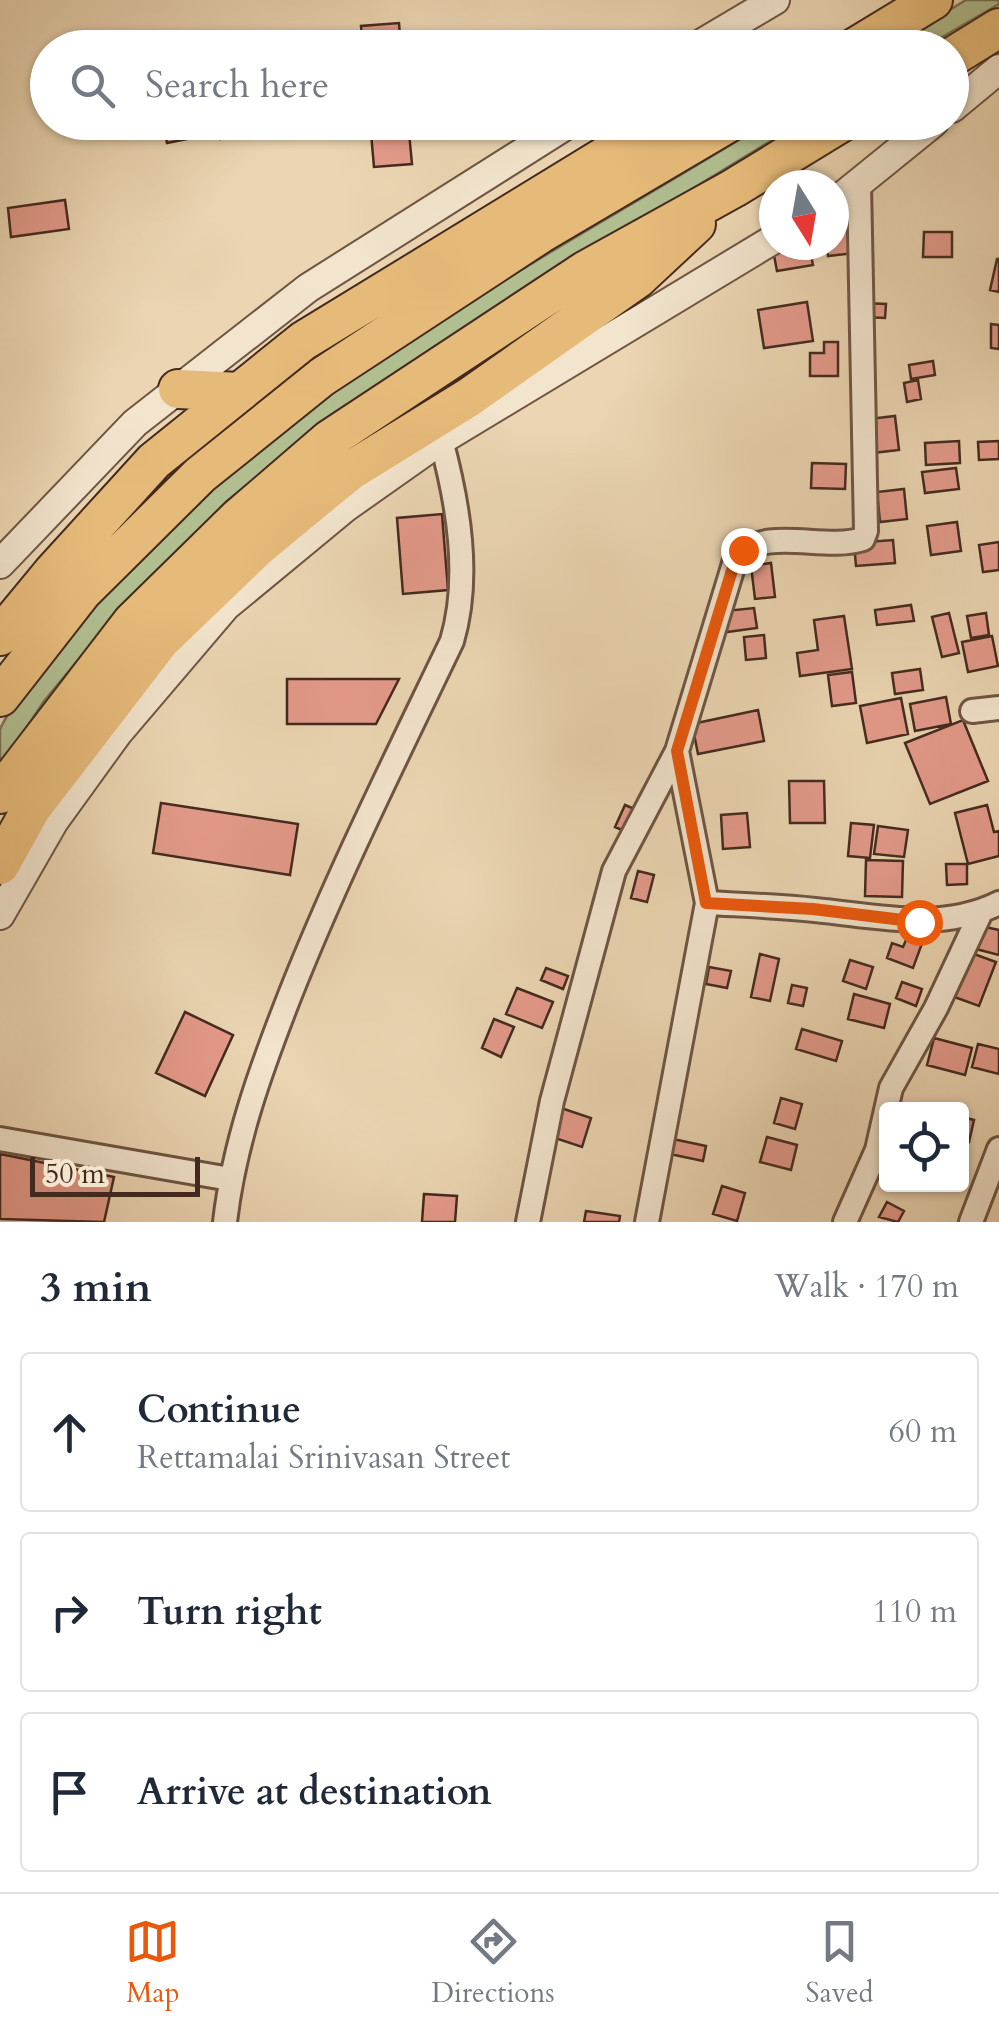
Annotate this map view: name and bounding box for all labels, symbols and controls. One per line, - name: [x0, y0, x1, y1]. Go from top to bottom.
- search box: [30, 30, 969, 140]
- icon: search: [65, 58, 120, 113]
- text: Search here: [145, 59, 329, 111]
- north arrow: [759, 170, 849, 260]
- route end: [721, 528, 767, 574]
- route start: [897, 900, 943, 946]
- map controls: [879, 1102, 969, 1192]
- button: locate: [879, 1102, 969, 1192]
- scale bar: [30, 1152, 200, 1196]
- text: 50 m: [45, 1155, 105, 1193]
- text: 3 min: [40, 1259, 152, 1316]
- text: Walk · 170 m: [774, 1265, 959, 1309]
- text: Continue: [137, 1384, 301, 1436]
- icon: ahead: [42, 1405, 97, 1460]
- text: 60 m: [889, 1410, 957, 1454]
- text: Rettamalai Srinivasan Street: [137, 1436, 510, 1480]
- icon: right: [42, 1585, 97, 1640]
- text: Turn right: [137, 1586, 322, 1638]
- text: 110 m: [872, 1590, 957, 1634]
- icon: arrive: [42, 1765, 97, 1820]
- text: Arrive at destination: [137, 1766, 492, 1818]
- tab: Map: [125, 1914, 180, 2012]
- tab: Directions: [431, 1914, 555, 2012]
- tab: Saved: [806, 1914, 874, 2012]

